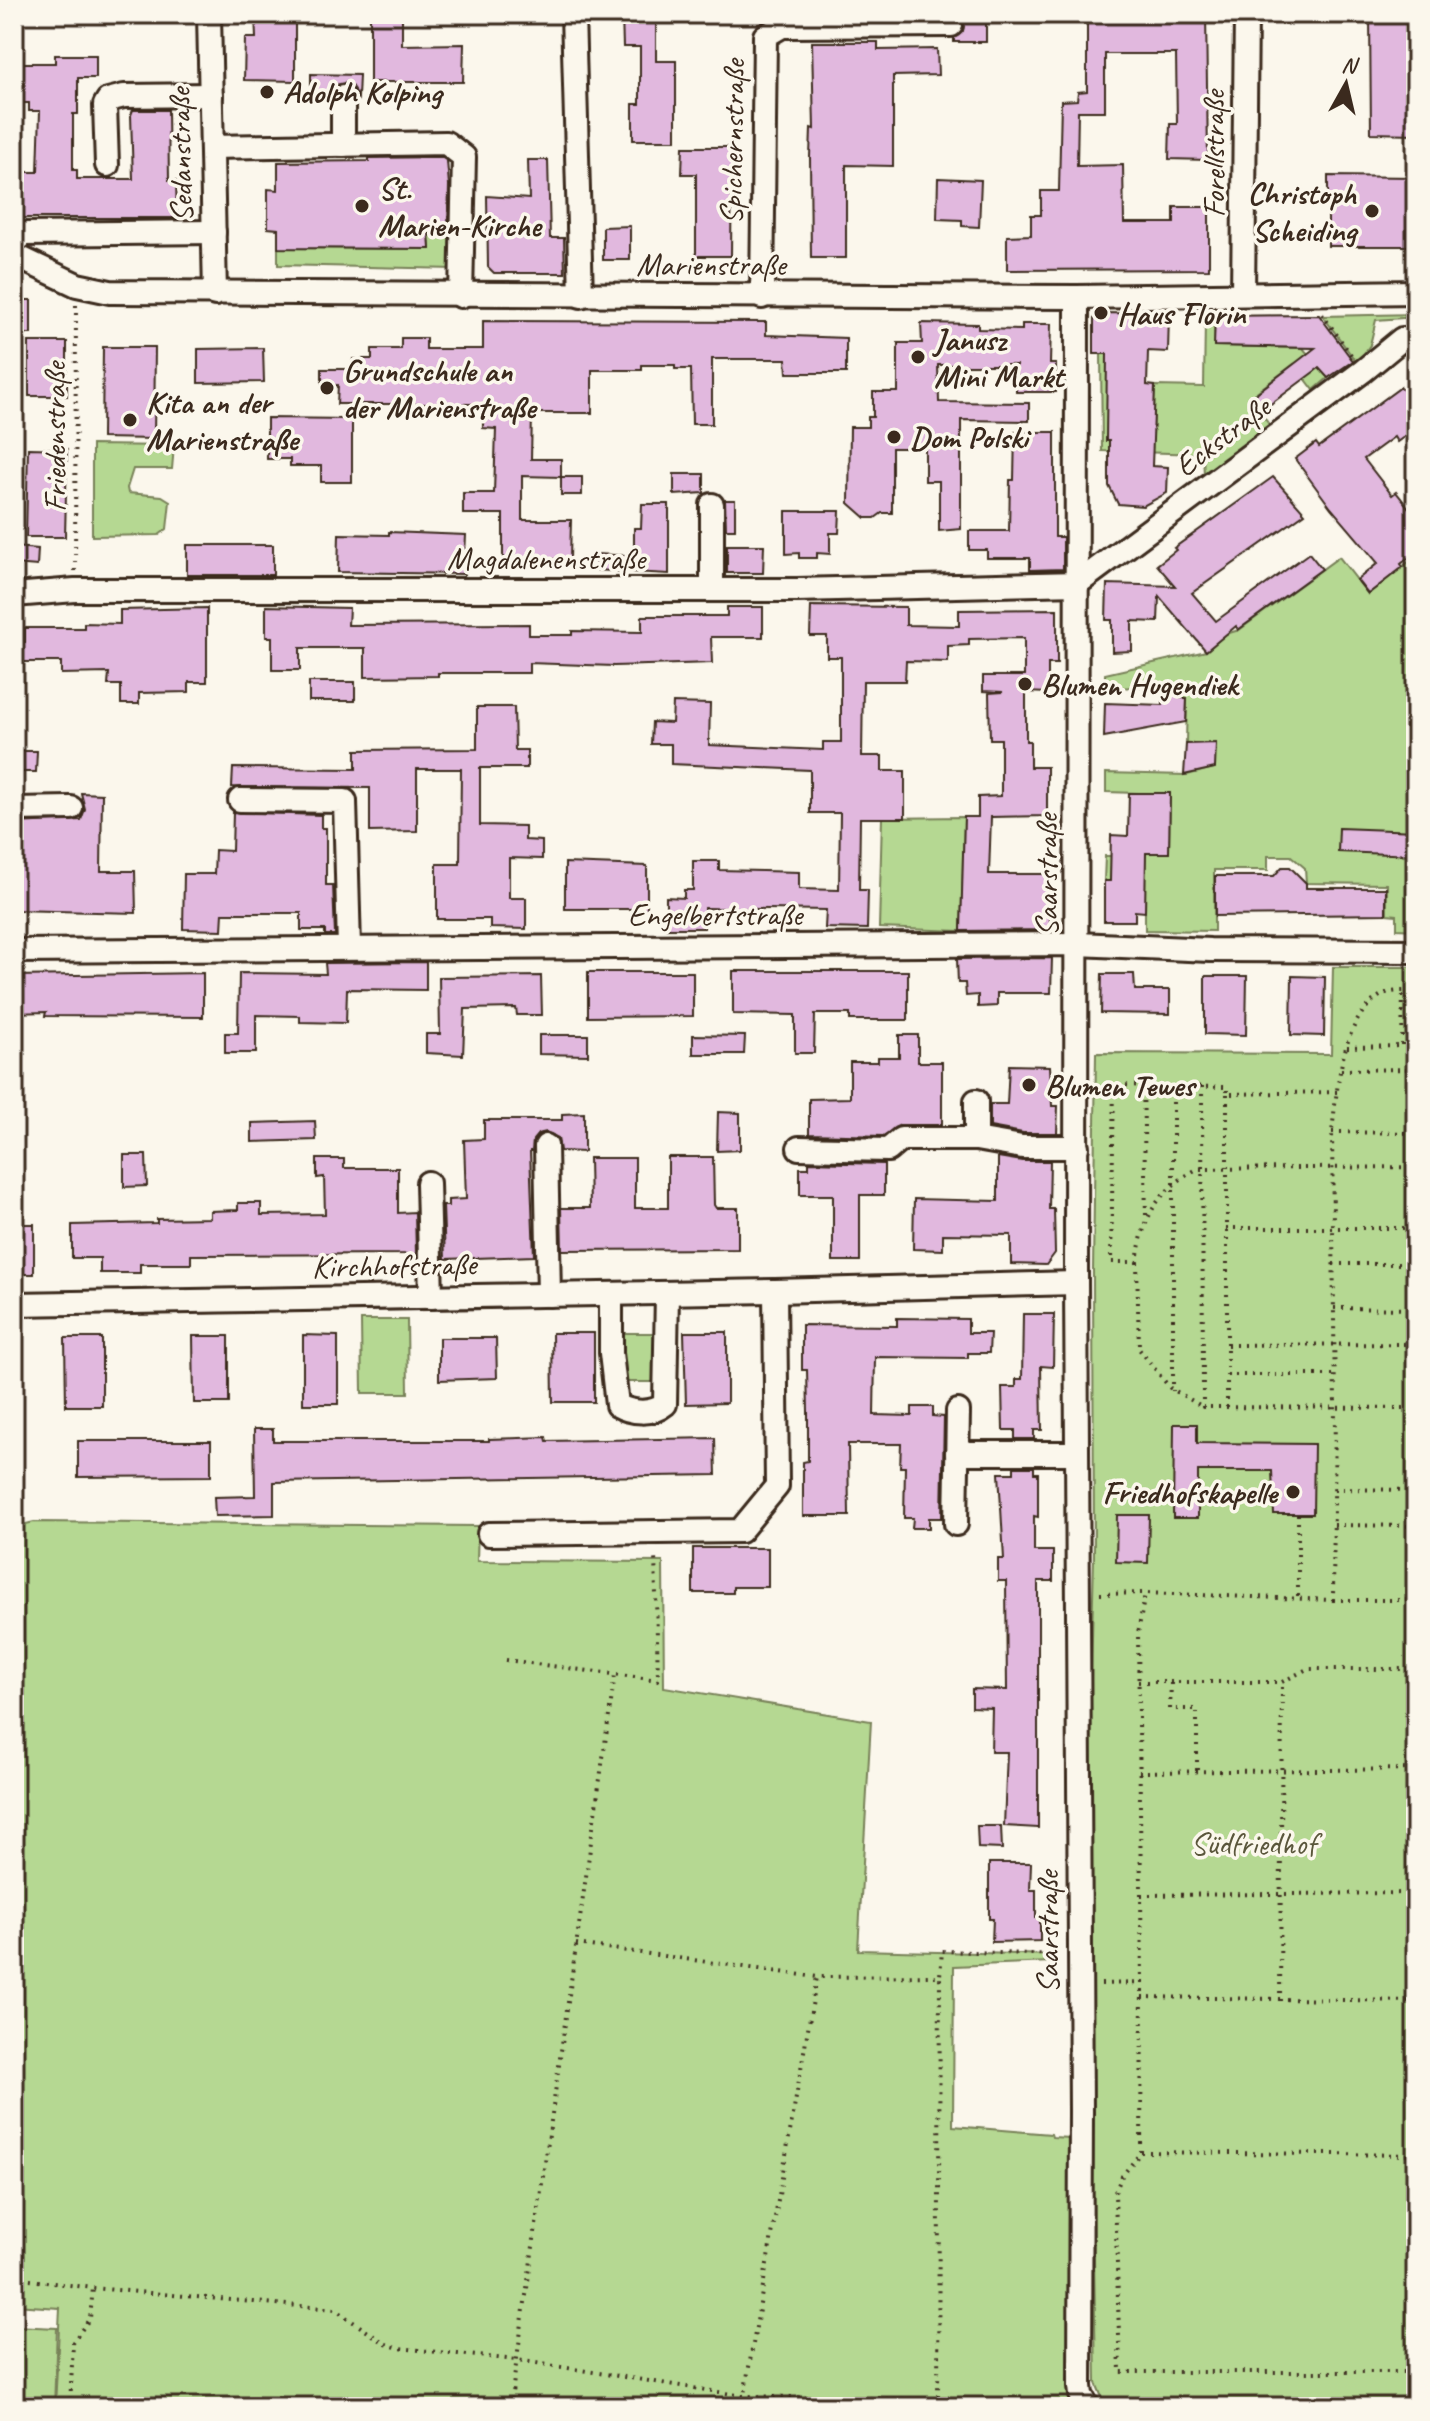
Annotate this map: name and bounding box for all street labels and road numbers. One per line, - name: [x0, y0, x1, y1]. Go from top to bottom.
- street label: Spichernstraße: [711, 57, 754, 225]
- street label: Sedanstraße: [159, 85, 202, 223]
- street label: Forellstraße: [1193, 88, 1234, 218]
- street label: Marienstraße: [636, 244, 788, 285]
- street label: Friedenstraße: [34, 360, 75, 512]
- street label: Eckstraße: [1166, 385, 1281, 486]
- street label: Magdalenenstraße: [447, 538, 647, 579]
- street label: Saarstraße: [1026, 811, 1067, 936]
- street label: Engelbertstraße: [628, 894, 805, 935]
- street label: Kirchhofstraße: [312, 1244, 479, 1287]
- street label: Saarstraße: [1027, 1868, 1068, 1993]

